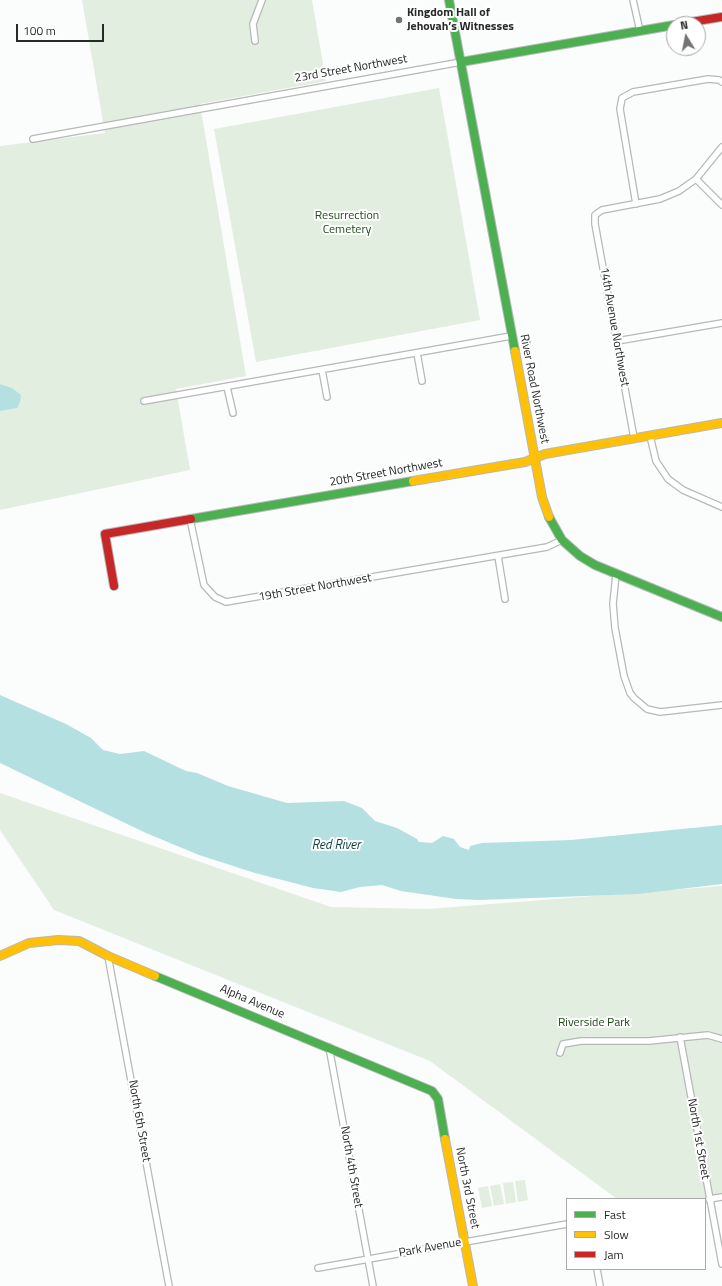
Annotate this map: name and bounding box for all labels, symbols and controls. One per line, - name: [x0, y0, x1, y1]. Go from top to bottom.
- place label: Kingdom Hall of Jehovah’s Witnesses: [407, 6, 514, 34]
- marker: Kingdom Hall of Jehovah’s Witnesses: [394, 15, 404, 25]
- scale bar: [18, 16, 106, 42]
- north arrow: [666, 16, 706, 56]
- text: N: [679, 17, 689, 34]
- text: 100 m: [23, 21, 56, 40]
- street label: 23rd Street Northwest: [294, 52, 408, 86]
- park label: Resurrection Cemetery: [315, 209, 379, 237]
- street label: 14th Avenue Northwest: [596, 266, 632, 388]
- street label: River Road Northwest: [516, 333, 552, 445]
- street label: 20th Street Northwest: [328, 456, 444, 490]
- street label: 19th Street Northwest: [257, 571, 373, 605]
- water label: Red River: [312, 838, 360, 854]
- street label: Alpha Avenue: [217, 982, 287, 1022]
- park label: Riverside Park: [558, 1016, 630, 1030]
- street label: North 6th Street: [125, 1079, 153, 1163]
- street label: North 1st Street: [684, 1097, 712, 1181]
- street label: North 4th Street: [337, 1125, 365, 1209]
- street label: North 3rd Street: [452, 1146, 482, 1230]
- legend: [566, 1198, 706, 1270]
- text: Fast: [604, 1205, 626, 1224]
- text: Slow: [604, 1225, 629, 1244]
- street label: Park Avenue: [398, 1235, 462, 1261]
- text: Jam: [604, 1245, 624, 1264]

